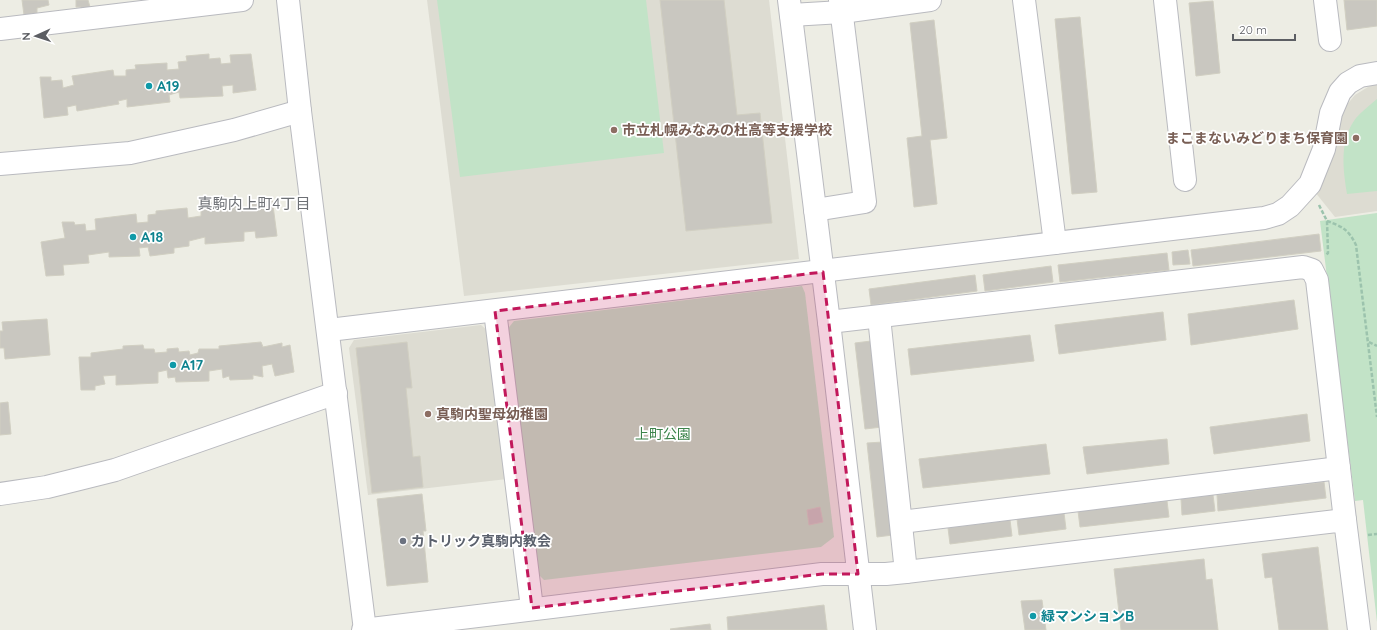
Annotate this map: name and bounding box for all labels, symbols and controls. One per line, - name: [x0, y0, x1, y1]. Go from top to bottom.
- north arrow: [16, 16, 56, 56]
- scale bar: [1233, 16, 1295, 42]
- text: 20 m: [1239, 22, 1267, 37]
- text: N: [19, 32, 33, 41]
- place label: A19: [157, 77, 179, 95]
- marker: A19: [144, 81, 154, 91]
- place label: 市立札幌みなみの杜高等支援学校: [622, 121, 832, 139]
- marker: 市立札幌みなみの杜高等支援学校: [609, 125, 619, 135]
- place label: まこまないみどりまち保育園: [1166, 129, 1348, 147]
- marker: まこまないみどりまち保育園: [1351, 133, 1361, 143]
- district label: 真駒内上町4丁目: [198, 194, 310, 213]
- place label: A18: [141, 228, 163, 246]
- marker: A18: [128, 232, 138, 242]
- place label: A17: [181, 356, 203, 374]
- marker: A17: [168, 360, 178, 370]
- place label: 真駒内聖母幼稚園: [436, 405, 548, 423]
- marker: 真駒内聖母幼稚園: [423, 409, 433, 419]
- park label: 上町公園: [635, 425, 691, 443]
- place label: カトリック真駒内教会: [411, 532, 551, 550]
- marker: カトリック真駒内教会: [398, 536, 408, 546]
- place label: 緑マンションB: [1041, 607, 1134, 625]
- marker: 緑マンションB: [1028, 611, 1038, 621]

